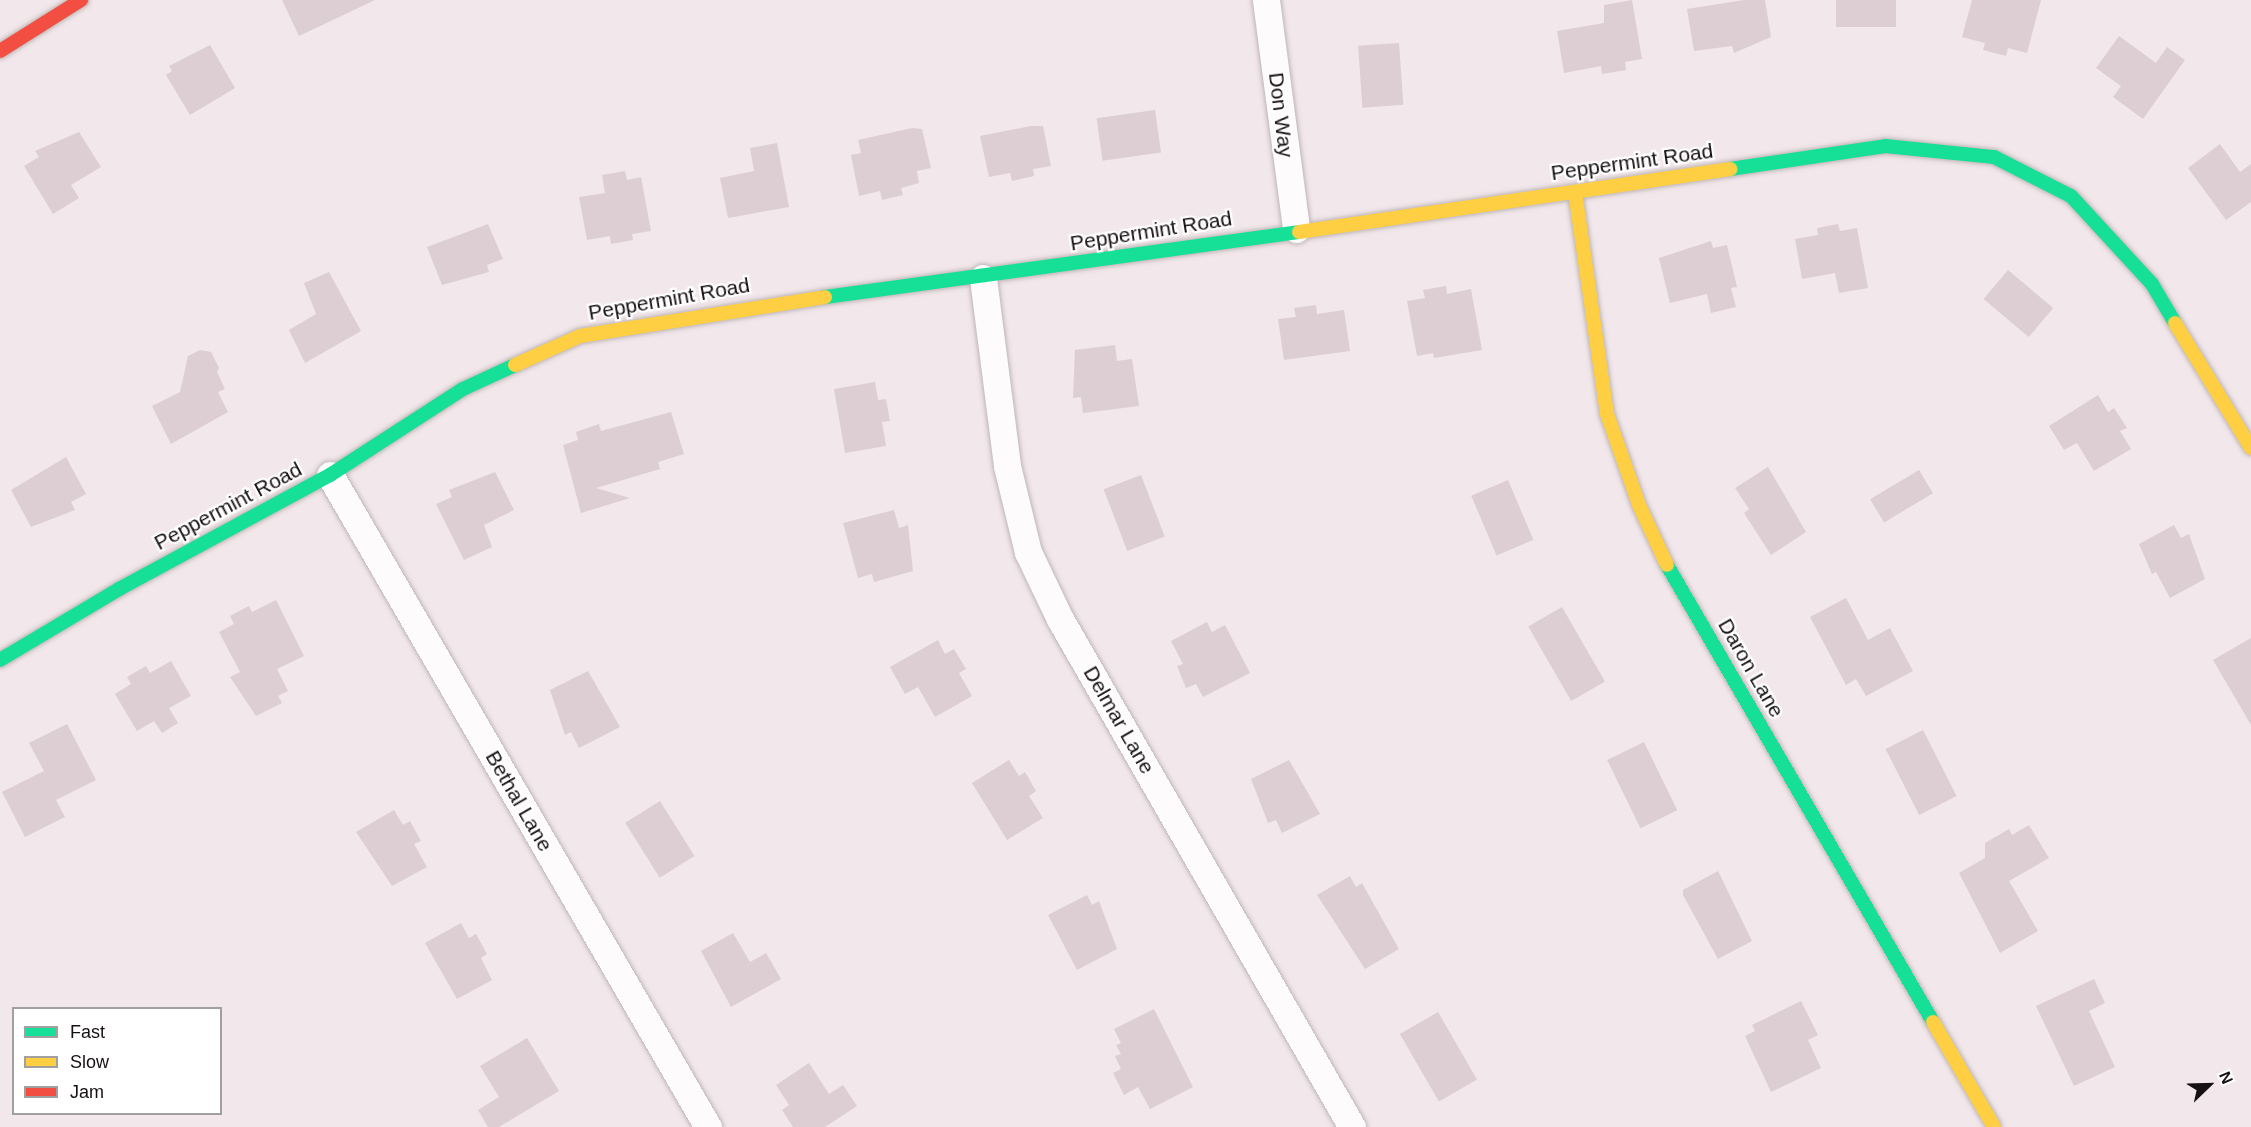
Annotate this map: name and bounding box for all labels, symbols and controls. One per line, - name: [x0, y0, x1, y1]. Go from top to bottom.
- street label: Don Way: [1263, 71, 1299, 159]
- street label: Peppermint Road: [1549, 138, 1715, 186]
- street label: Peppermint Road: [1068, 206, 1234, 256]
- street label: Peppermint Road: [586, 272, 752, 326]
- street label: Peppermint Road: [150, 457, 306, 555]
- street label: Daron Lane: [1713, 614, 1789, 722]
- street label: Delmar Lane: [1078, 662, 1160, 778]
- street label: Bethal Lane: [480, 746, 558, 856]
- legend: [12, 1007, 222, 1115]
- text: Fast: [70, 1022, 105, 1042]
- text: Slow: [70, 1052, 109, 1072]
- north arrow: [2179, 1055, 2239, 1115]
- text: N: [2216, 1069, 2236, 1086]
- text: Jam: [70, 1082, 104, 1102]

